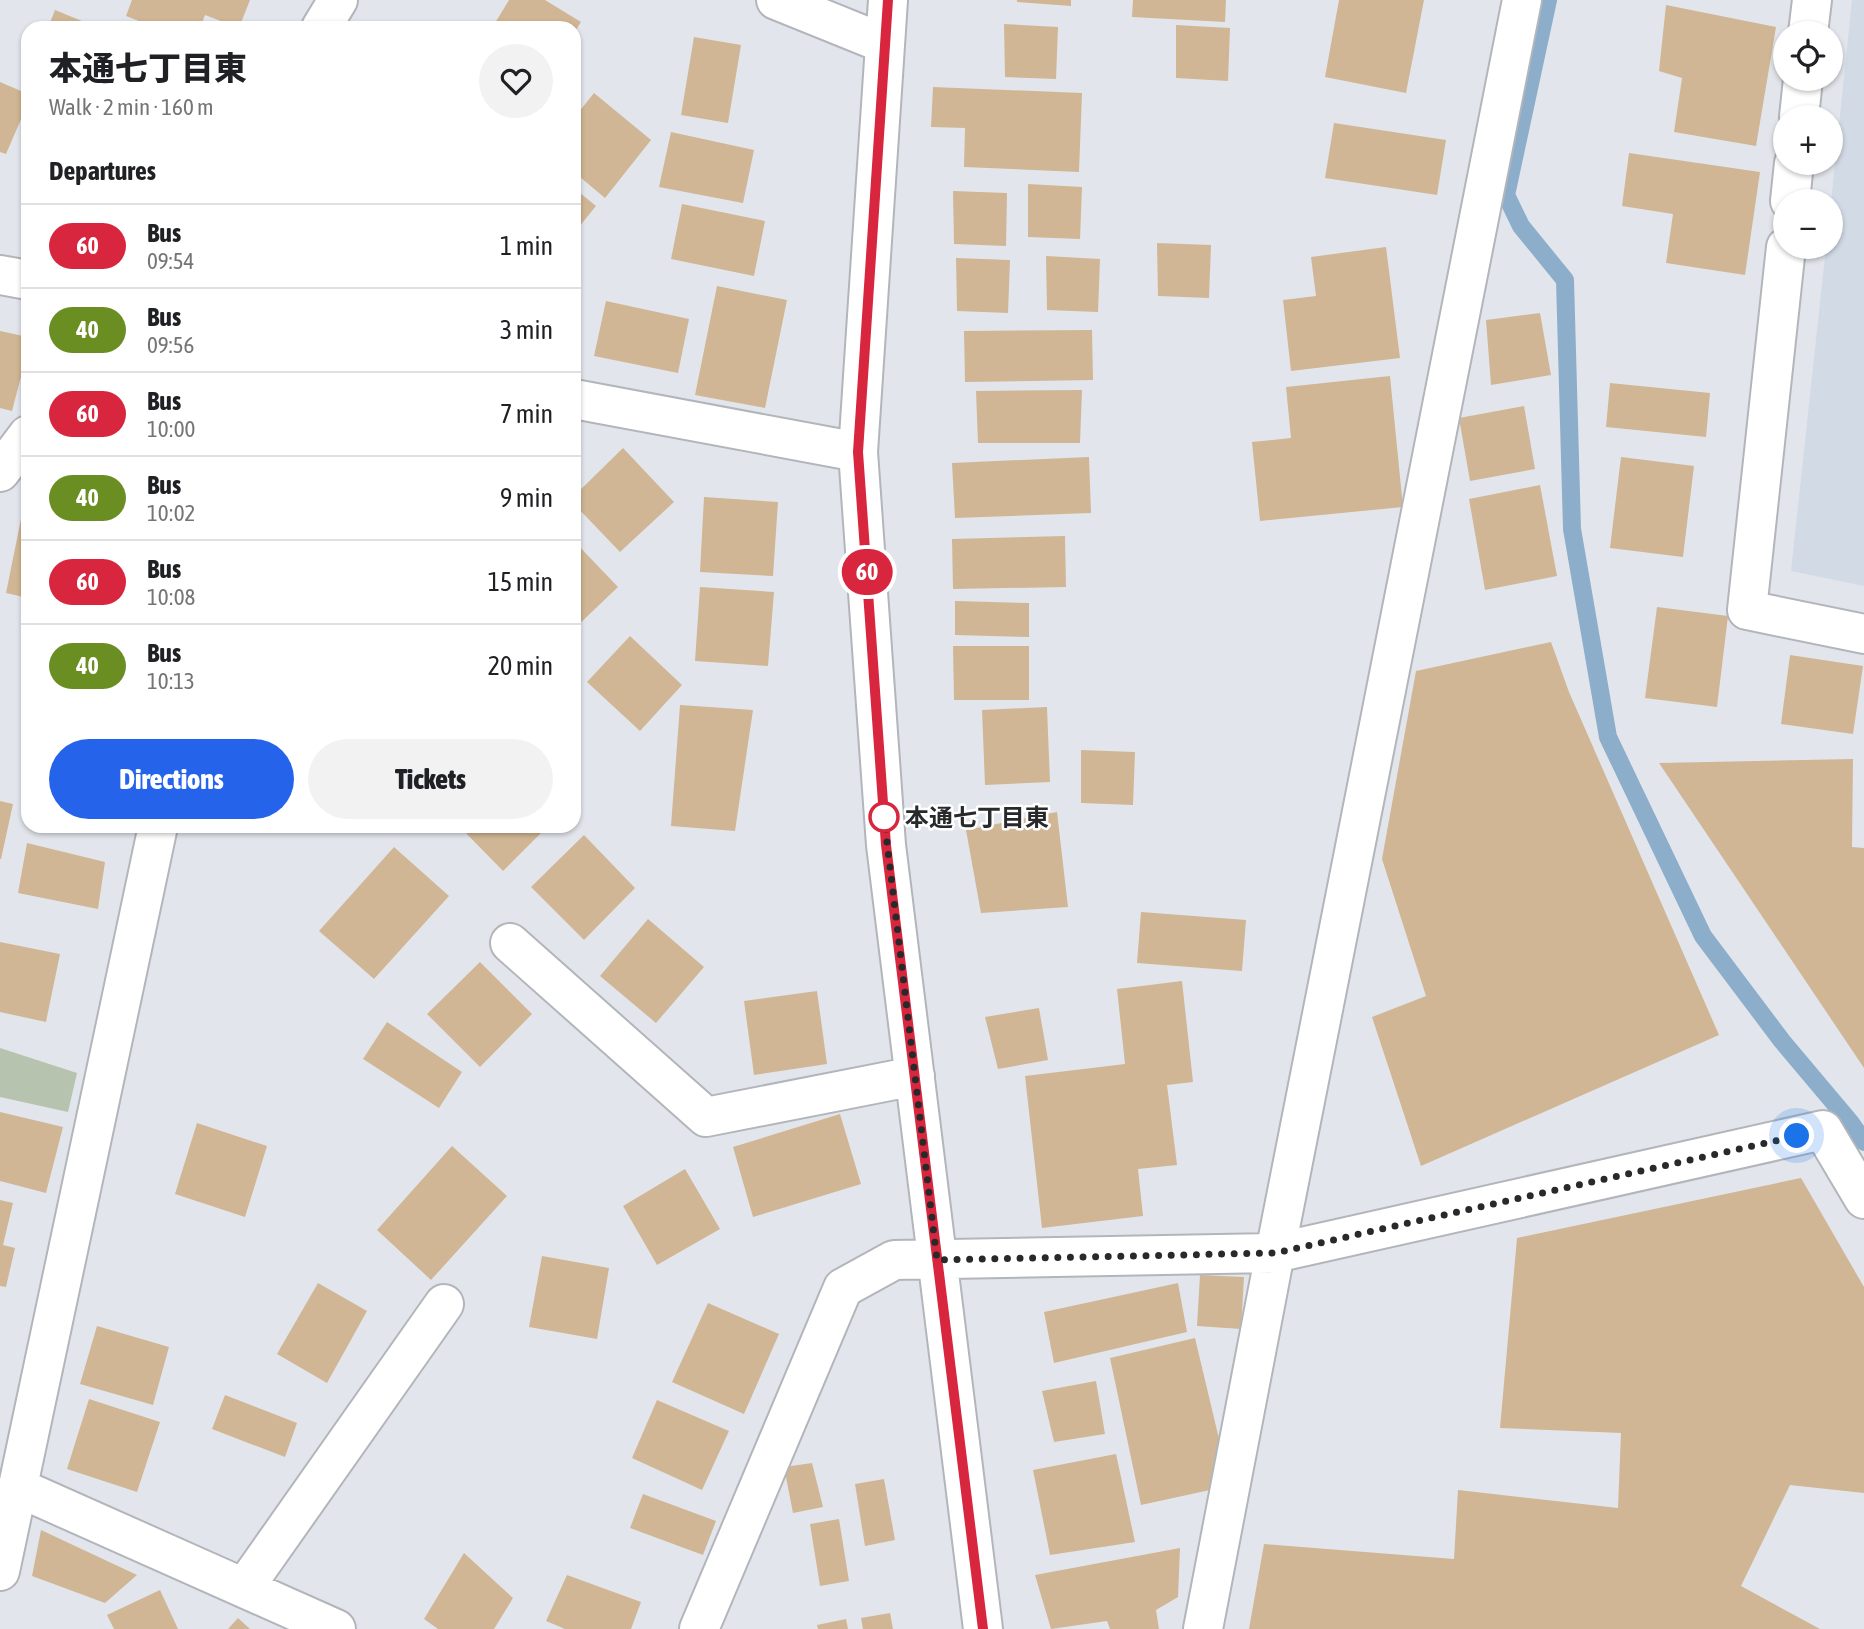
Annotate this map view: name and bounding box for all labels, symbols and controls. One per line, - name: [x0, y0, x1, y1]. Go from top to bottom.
- map controls: [1773, 21, 1843, 259]
- button: locate: [1773, 21, 1843, 91]
- button: heart: [479, 44, 553, 118]
- text: 本通七丁目東: [49, 49, 247, 87]
- text: Walk · 2 min · 160 m: [49, 94, 213, 120]
- button: +: [1773, 105, 1843, 175]
- text: Departures: [49, 156, 156, 186]
- button: −: [1773, 189, 1843, 259]
- text: Bus: [147, 218, 181, 248]
- text: 1 min: [500, 231, 553, 261]
- text: 60: [76, 232, 99, 259]
- text: 09:54: [147, 248, 194, 274]
- text: Bus: [147, 302, 181, 332]
- text: 3 min: [500, 315, 553, 345]
- text: 40: [76, 316, 99, 343]
- text: 09:56: [147, 332, 194, 358]
- text: Bus: [147, 386, 181, 416]
- text: 7 min: [500, 399, 553, 429]
- text: 60: [76, 400, 99, 427]
- text: 10:00: [147, 416, 195, 442]
- text: Bus: [147, 470, 181, 500]
- text: 9 min: [500, 483, 553, 513]
- text: 40: [76, 484, 99, 511]
- text: 10:02: [147, 500, 195, 526]
- line badge: 60: [836, 549, 898, 595]
- text: Bus: [147, 554, 181, 584]
- text: 60: [856, 558, 878, 585]
- text: 15 min: [488, 567, 553, 597]
- text: 60: [76, 568, 99, 595]
- text: 10:08: [147, 584, 195, 610]
- text: Bus: [147, 638, 181, 668]
- text: 20 min: [488, 651, 553, 681]
- text: 40: [76, 652, 99, 679]
- text: 10:13: [147, 668, 195, 694]
- button: Directions: [49, 739, 294, 819]
- button: Tickets: [308, 739, 553, 819]
- marker: 本通七丁目東: [869, 802, 899, 832]
- place label: 本通七丁目東: [905, 804, 1049, 831]
- your location: [1779, 1118, 1814, 1153]

